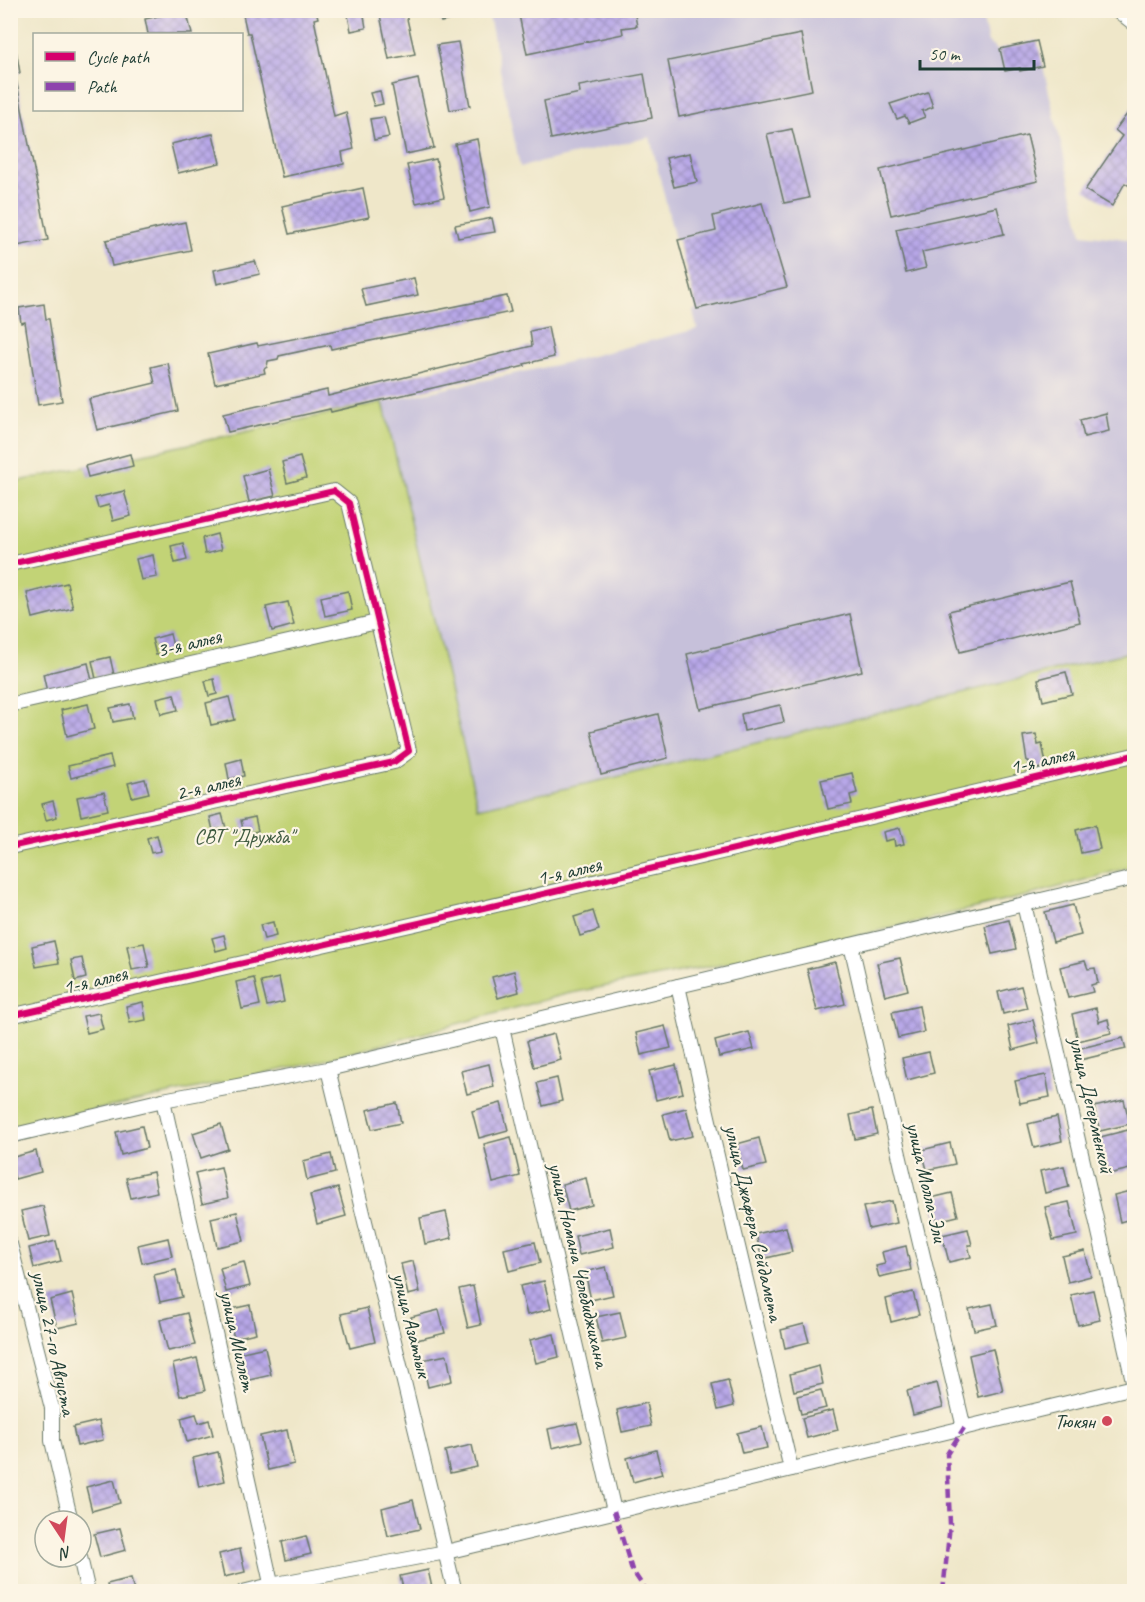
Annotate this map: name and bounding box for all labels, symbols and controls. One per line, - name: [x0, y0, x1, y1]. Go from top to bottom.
- legend: [33, 33, 243, 111]
- scale bar: [920, 33, 1034, 71]
- text: 50 m: [929, 43, 962, 65]
- text: Cycle path: [87, 46, 150, 68]
- text: Path: [87, 76, 117, 98]
- street label: 3-я аллея: [154, 623, 225, 663]
- street label: 1-я аллея: [1007, 740, 1078, 780]
- street label: 2-я аллея: [173, 766, 244, 806]
- park label: СВТ "Дружба": [194, 823, 298, 849]
- street label: 1-я аллея: [534, 851, 605, 891]
- street label: 1-я аллея: [60, 960, 131, 1000]
- street label: улица Дегерменкой: [1063, 1032, 1121, 1177]
- street label: улица Молла-Эли: [900, 1118, 954, 1246]
- street label: улица Джафера Сейдамета: [718, 1120, 790, 1326]
- street label: улица Номана Челебиджихана: [542, 1158, 616, 1372]
- street label: улица 27-го Августа: [26, 1266, 83, 1420]
- street label: улица Азатлык: [386, 1268, 438, 1382]
- street label: улица Миллет: [213, 1286, 262, 1395]
- place label: Тюкян: [1054, 1408, 1097, 1434]
- marker: Тюкян: [1100, 1414, 1114, 1428]
- north arrow: [33, 1509, 93, 1569]
- text: N: [56, 1542, 73, 1564]

